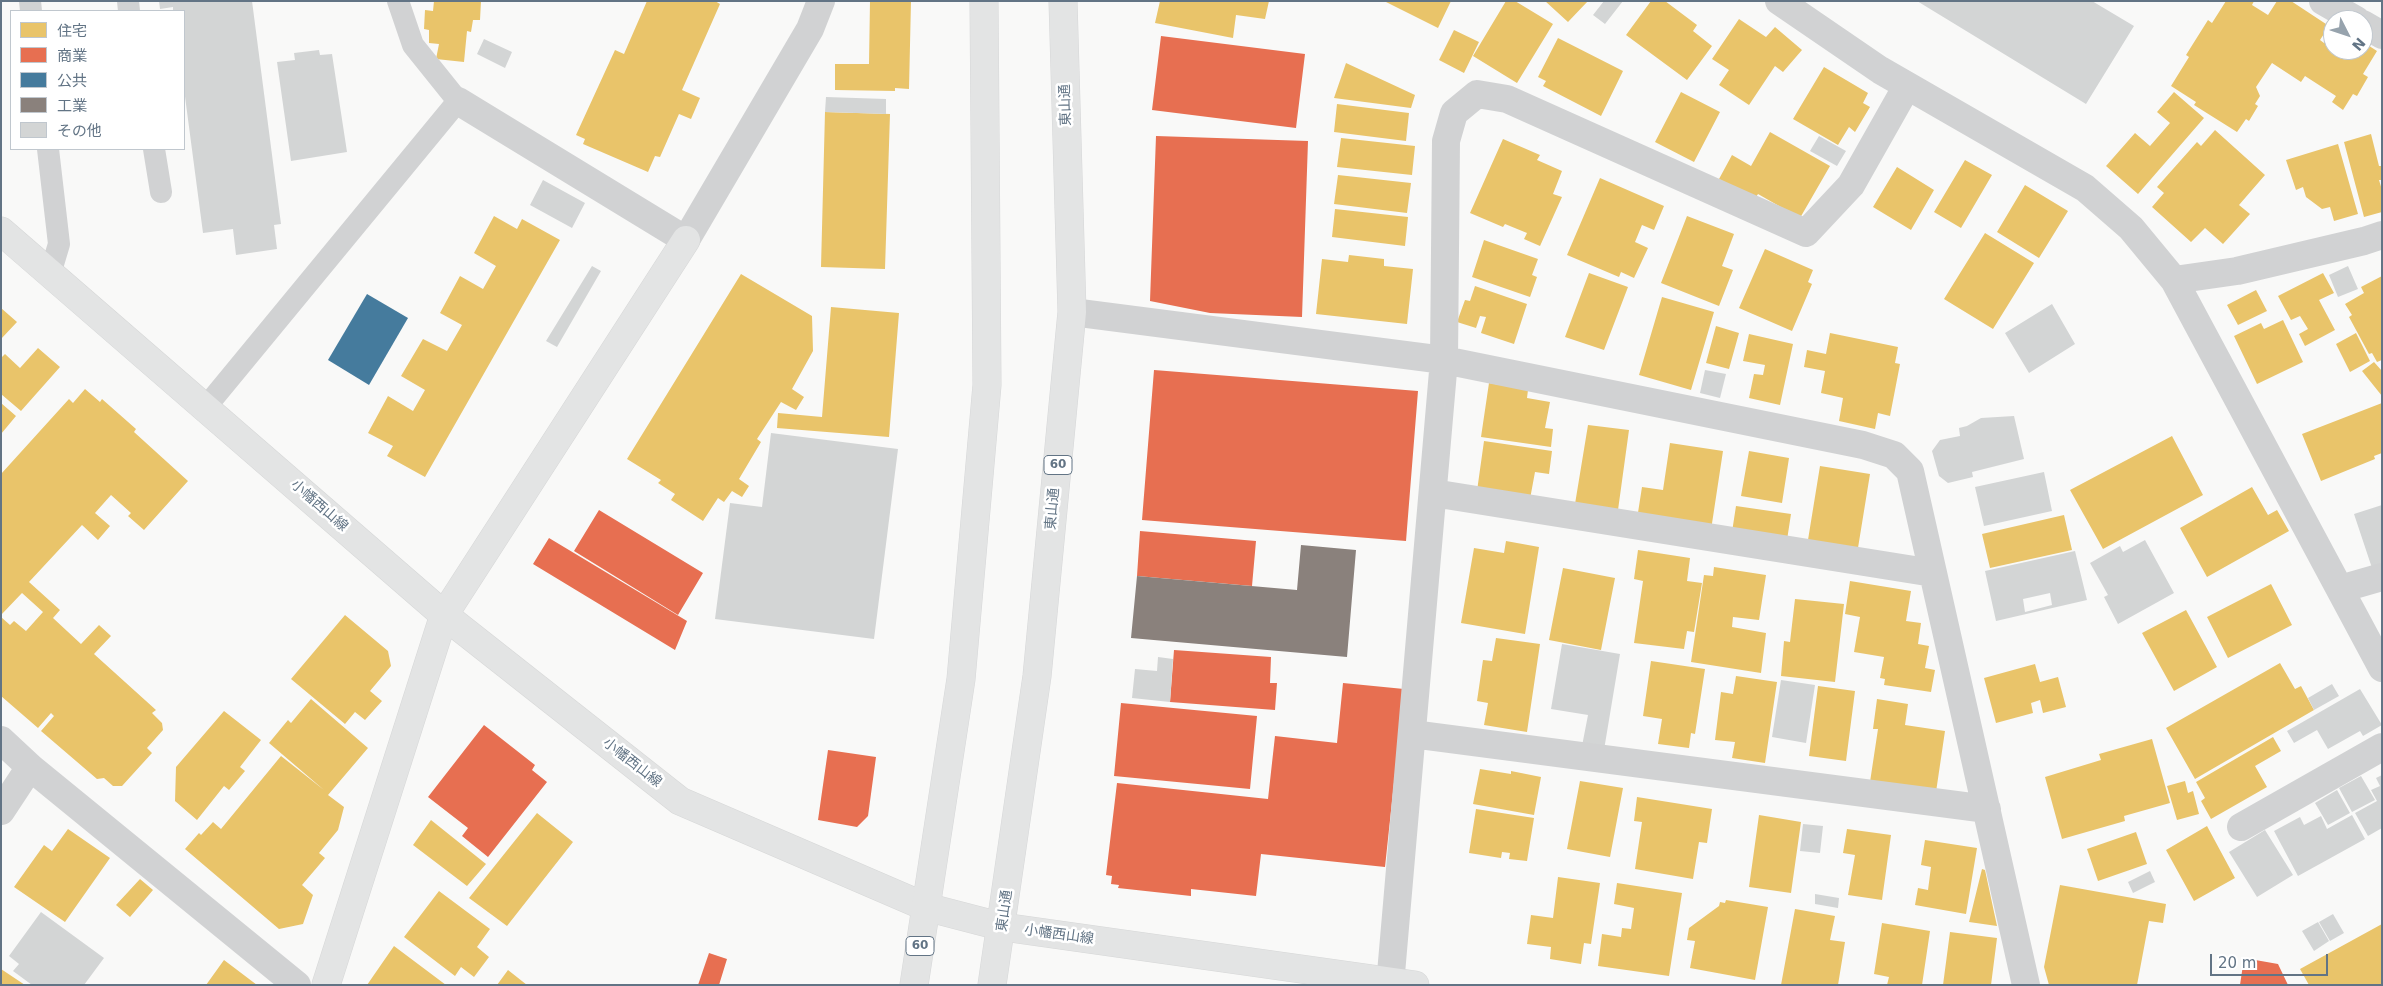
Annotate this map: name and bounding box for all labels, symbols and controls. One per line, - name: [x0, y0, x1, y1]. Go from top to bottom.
- legend: [10, 10, 185, 150]
- north arrow: [2323, 10, 2373, 60]
- text: 住宅: [57, 22, 87, 40]
- text: N: [2349, 35, 2368, 54]
- text: 商業: [57, 47, 87, 65]
- text: 公共: [57, 72, 87, 90]
- street label: 東山通: [1057, 84, 1075, 126]
- text: 工業: [57, 97, 87, 115]
- text: その他: [57, 122, 102, 140]
- road number: 60: [1044, 456, 1072, 474]
- street label: 小幡西山線: [287, 477, 351, 535]
- street label: 東山通: [1043, 487, 1063, 531]
- street label: 小幡西山線: [599, 735, 665, 791]
- street label: 東山通: [994, 889, 1016, 933]
- street label: 小幡西山線: [1023, 922, 1095, 948]
- road number: 60: [906, 936, 934, 956]
- scale bar: [2213, 944, 2330, 976]
- text: 20 m: [2218, 954, 2256, 972]

